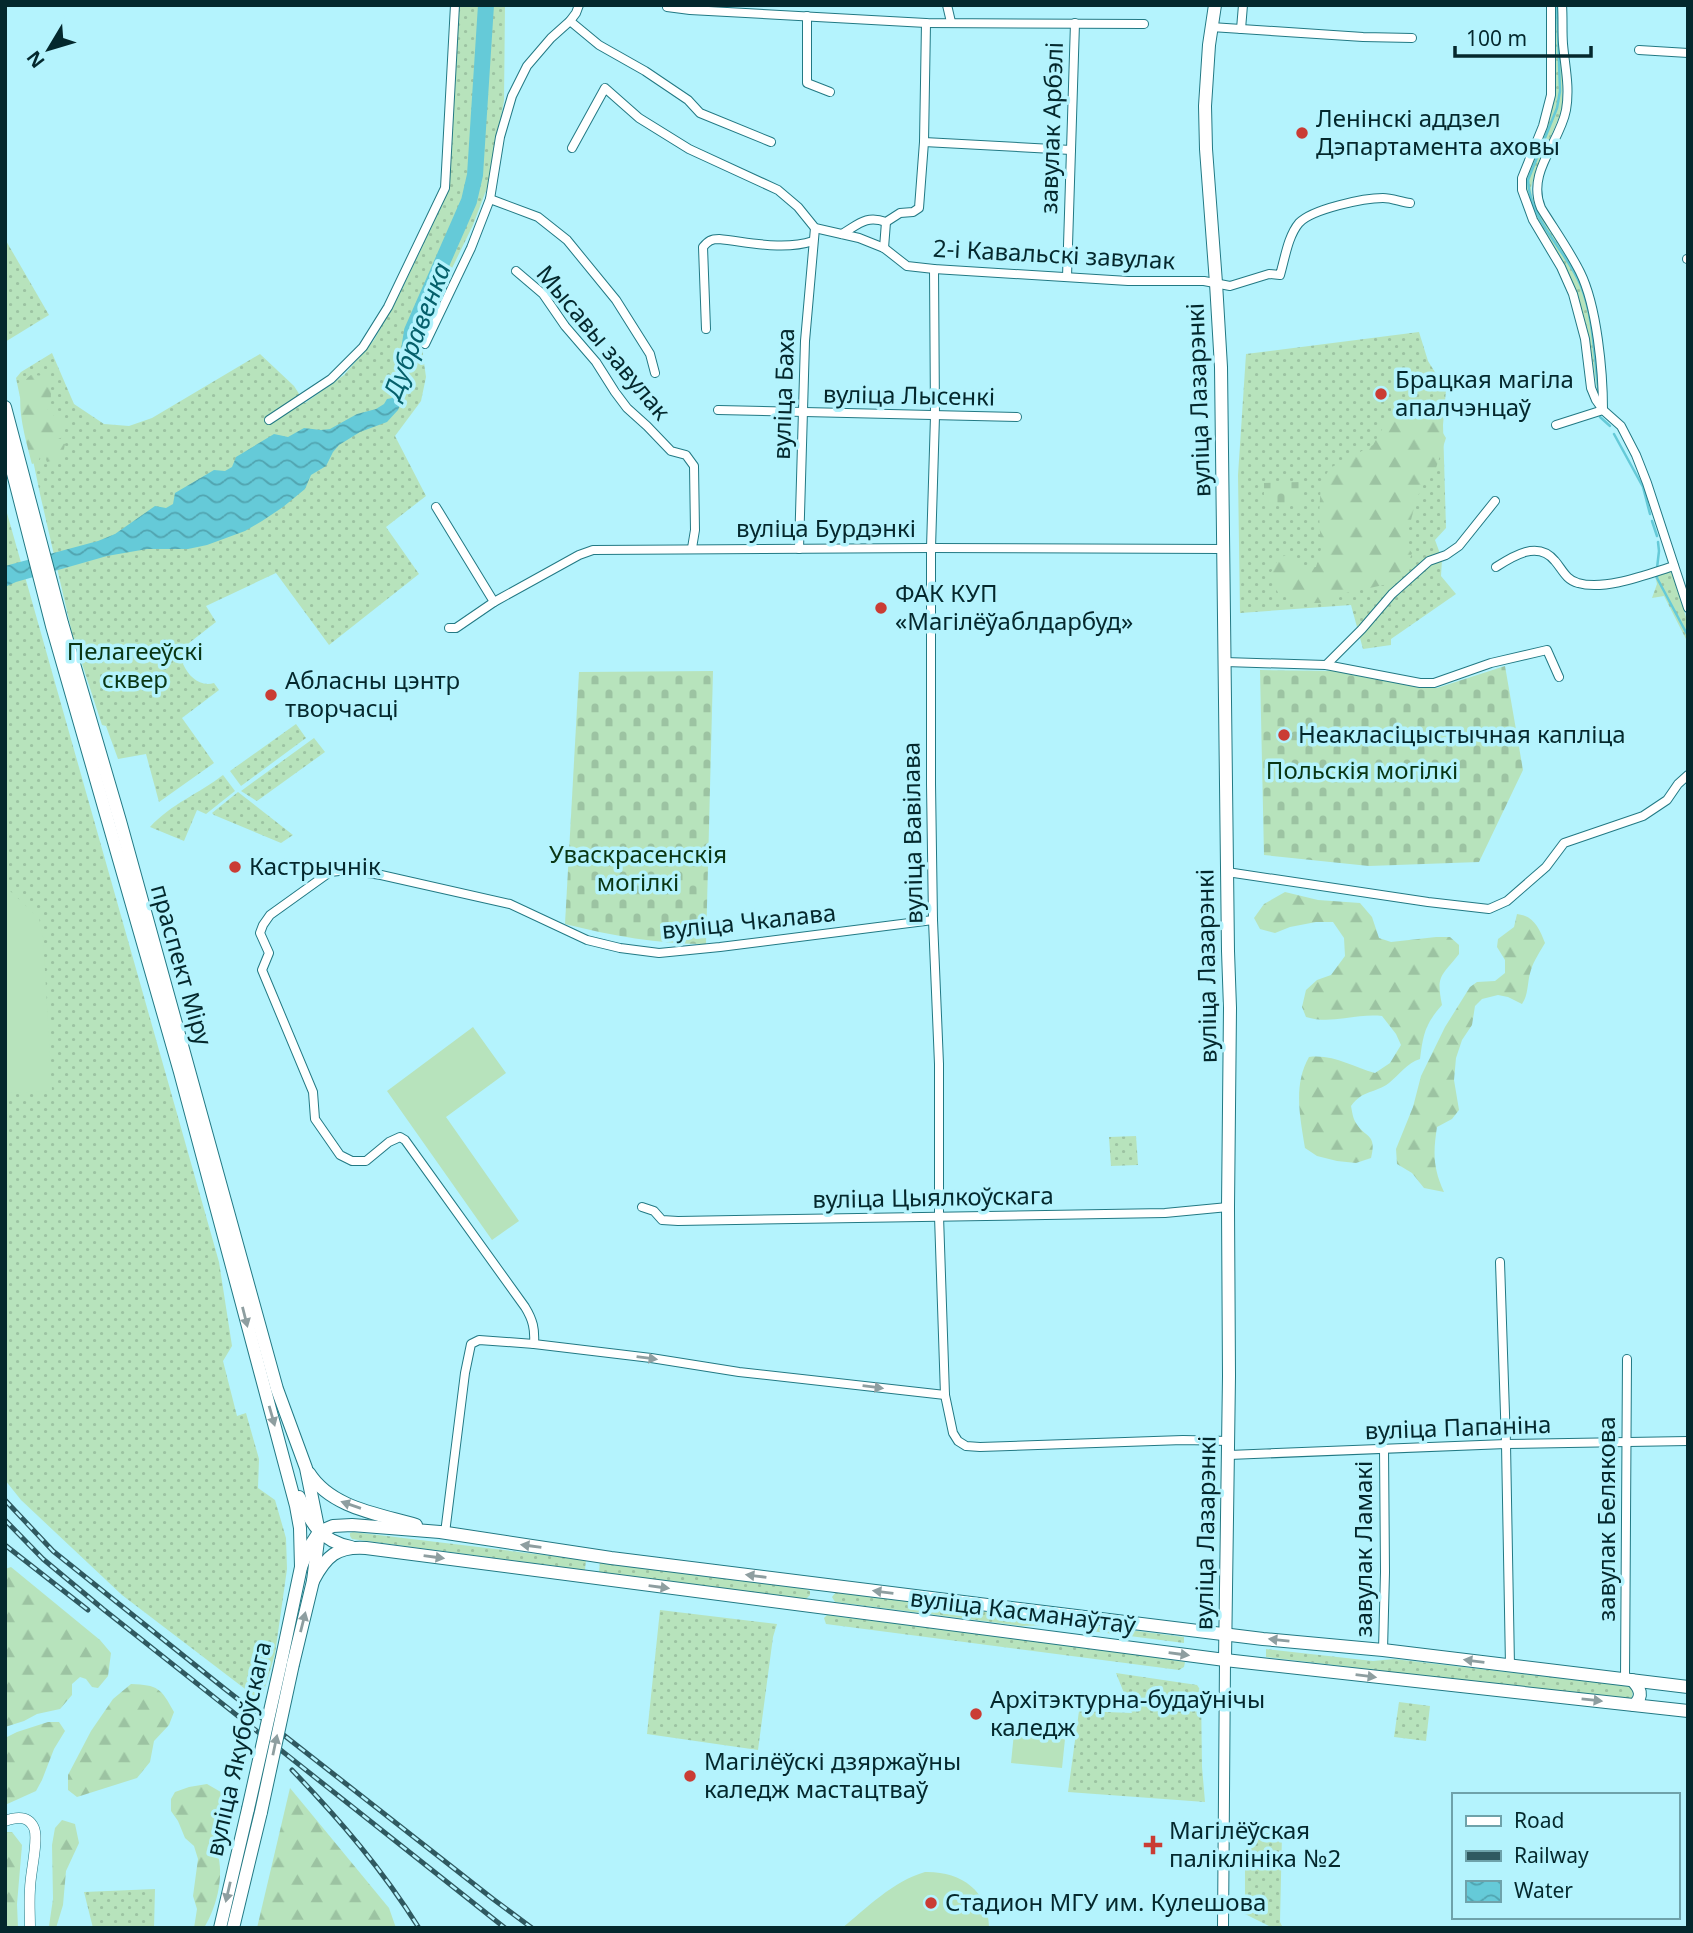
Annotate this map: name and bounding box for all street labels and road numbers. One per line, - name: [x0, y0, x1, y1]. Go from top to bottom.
- street label: завулак Арбэлі: [1031, 41, 1070, 215]
- street label: 2-і Кавальскі завулак: [932, 231, 1176, 276]
- street label: Мысавы завулак: [530, 258, 679, 427]
- street label: вуліца Лазарэнкі: [1178, 302, 1217, 498]
- street label: вуліца Баха: [764, 328, 801, 460]
- street label: вуліца Лысенкі: [823, 376, 995, 413]
- street label: вуліца Бурдэнкі: [736, 511, 916, 544]
- street label: вуліца Вавілава: [893, 742, 930, 924]
- street label: вуліца Лазарэнкі: [1187, 869, 1224, 1063]
- street label: праспект Міру: [144, 880, 221, 1050]
- street label: вуліца Чкалава: [660, 895, 838, 946]
- street label: вуліца Цыялкоўскага: [812, 1178, 1054, 1215]
- street label: вуліца Папаніна: [1364, 1407, 1552, 1446]
- street label: завулак Белякова: [1589, 1416, 1622, 1622]
- street label: вуліца Лазарэнкі: [1186, 1436, 1223, 1630]
- street label: завулак Ламакі: [1346, 1461, 1379, 1637]
- street label: вуліца Касманаўтаў: [908, 1580, 1139, 1641]
- street label: вуліца Якубоўскага: [197, 1638, 278, 1859]

